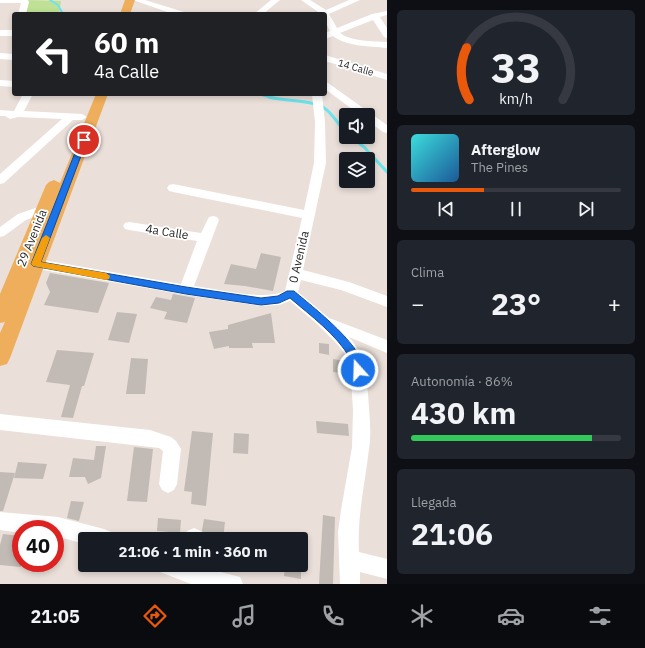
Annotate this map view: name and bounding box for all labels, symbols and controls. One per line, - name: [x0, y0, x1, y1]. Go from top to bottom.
- text: 60 m: [94, 24, 159, 61]
- icon: left: [28, 28, 80, 80]
- text: 33: [491, 40, 541, 94]
- street label: 14 Calle: [336, 56, 376, 79]
- text: 4a Calle: [94, 60, 159, 83]
- text: km/h: [499, 89, 533, 108]
- map controls: [339, 108, 375, 188]
- button: sound: [339, 108, 375, 144]
- pin: [67, 123, 101, 157]
- icon: arrive: [73, 129, 95, 151]
- text: Afterglow: [471, 140, 540, 159]
- button: layers: [339, 152, 375, 188]
- text: The Pines: [471, 159, 528, 176]
- icon: previous: [435, 198, 457, 220]
- icon: pause: [505, 198, 527, 220]
- icon: next: [575, 198, 597, 220]
- street label: 29 Avenida: [13, 207, 50, 269]
- street label: 4a Calle: [144, 221, 190, 242]
- street label: 0 Avenida: [285, 229, 312, 284]
- text: Clima: [411, 264, 444, 281]
- text: 23°: [491, 284, 541, 323]
- text: −: [411, 289, 424, 318]
- text: +: [608, 289, 621, 318]
- position arrow: [337, 349, 379, 391]
- text: Autonomía · 86%: [411, 373, 513, 390]
- text: 430 km: [411, 393, 516, 432]
- text: Llegada: [411, 494, 456, 511]
- text: 21:06: [411, 514, 493, 553]
- speed limit sign: 40: [12, 520, 64, 572]
- text: 21:06 · 1 min · 360 m: [119, 542, 267, 561]
- icon: directions: [141, 602, 169, 630]
- icon: music: [230, 602, 258, 630]
- icon: phone: [319, 602, 347, 630]
- icon: climate: [408, 602, 436, 630]
- icon: car: [497, 602, 525, 630]
- icon: filters: [586, 602, 614, 630]
- text: 21:05: [31, 605, 80, 628]

